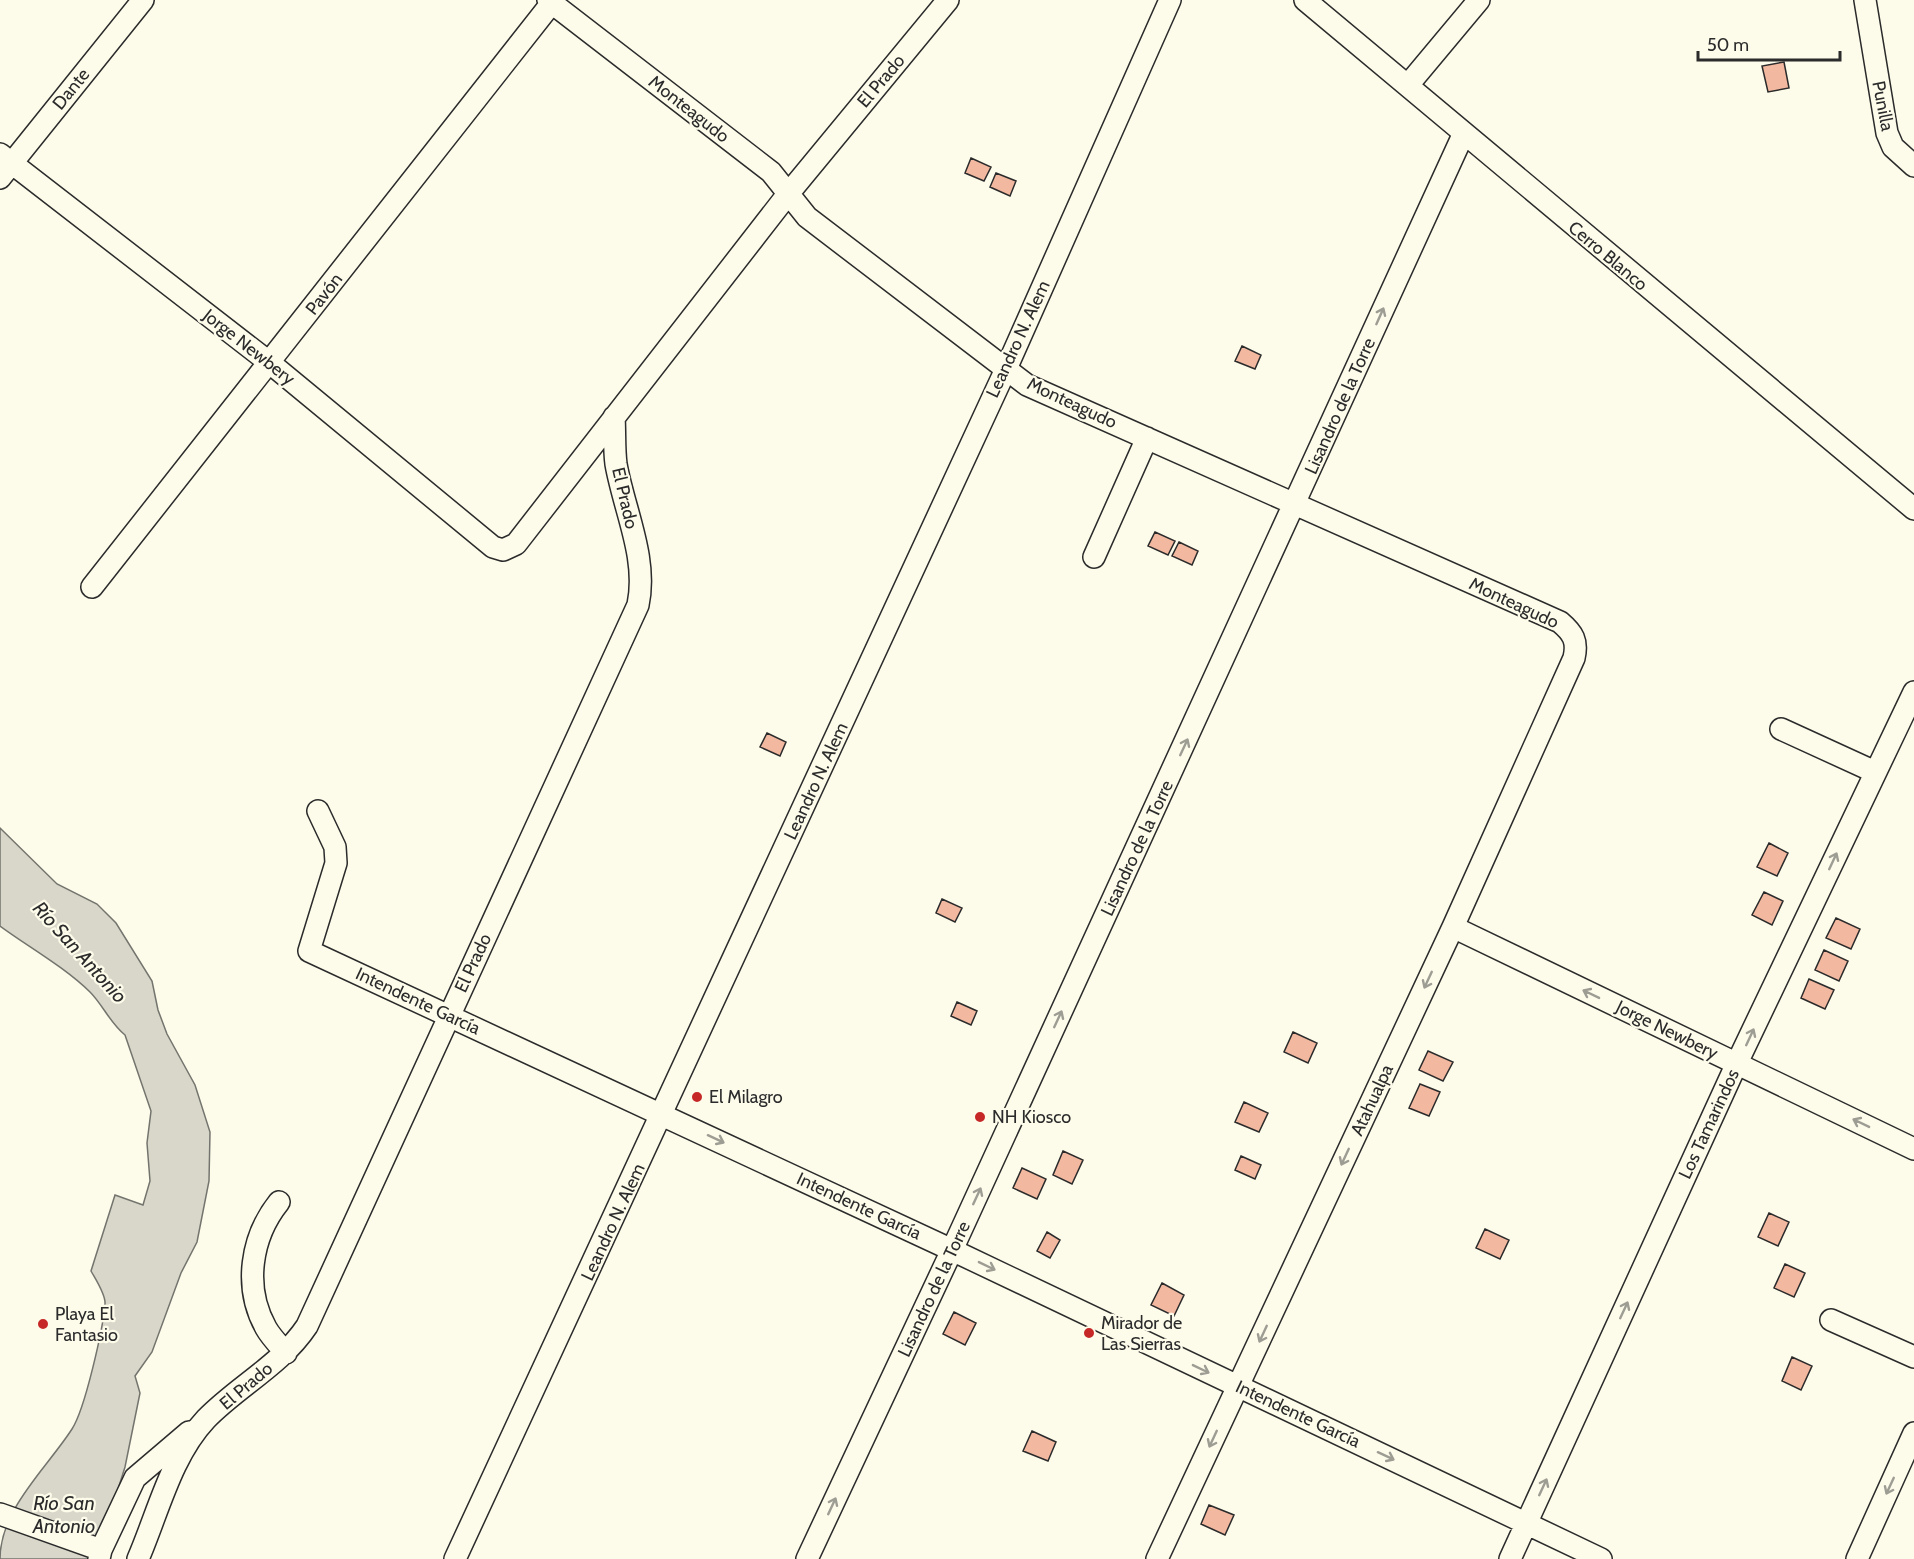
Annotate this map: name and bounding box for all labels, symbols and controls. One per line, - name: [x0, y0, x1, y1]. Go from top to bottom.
- scale bar: [1698, 24, 1840, 62]
- text: 50 m: [1707, 34, 1749, 56]
- street label: El Prado: [852, 50, 910, 112]
- street label: Dante: [48, 64, 94, 114]
- street label: Monteagudo: [644, 71, 734, 147]
- street label: Punilla: [1867, 79, 1899, 133]
- street label: Cerro Blanco: [1564, 216, 1652, 296]
- street label: Pavón: [301, 269, 347, 319]
- street label: Leandro N. Alem: [981, 277, 1055, 401]
- street label: Jorge Newbery: [198, 304, 299, 390]
- one-way arrow: [1376, 307, 1387, 325]
- street label: Lisandro de la Torre: [1300, 334, 1380, 478]
- street label: Monteagudo: [1024, 373, 1120, 433]
- street label: El Prado: [607, 465, 643, 531]
- street label: Monteagudo: [1466, 573, 1562, 633]
- street label: Leandro N. Alem: [779, 719, 853, 843]
- one-way arrow: [1178, 738, 1190, 756]
- street label: Lisandro de la Torre: [1096, 777, 1178, 919]
- one-way arrow: [1828, 852, 1840, 870]
- water label: Río San Antonio: [28, 896, 132, 1008]
- street label: El Prado: [450, 930, 496, 996]
- street label: Intendente García: [352, 963, 484, 1040]
- one-way arrow: [1422, 971, 1434, 989]
- one-way arrow: [1582, 987, 1600, 999]
- street label: Jorge Newbery: [1612, 995, 1722, 1064]
- one-way arrow: [1053, 1011, 1065, 1029]
- one-way arrow: [1744, 1029, 1756, 1047]
- street label: Atahualpa: [1346, 1061, 1398, 1139]
- street label: Los Tamarindos: [1674, 1066, 1744, 1182]
- place label: El Milagro: [709, 1086, 783, 1108]
- marker: El Milagro: [690, 1090, 704, 1104]
- place label: NH Kiosco: [992, 1106, 1071, 1128]
- marker: NH Kiosco: [973, 1110, 987, 1124]
- one-way arrow: [1853, 1117, 1871, 1129]
- one-way arrow: [707, 1134, 725, 1145]
- one-way arrow: [1339, 1147, 1351, 1165]
- street label: Leandro N. Alem: [576, 1160, 650, 1284]
- street label: Intendente García: [793, 1168, 925, 1245]
- one-way arrow: [971, 1188, 983, 1206]
- street label: Lisandro de la Torre: [893, 1218, 975, 1360]
- one-way arrow: [978, 1261, 996, 1273]
- one-way arrow: [1619, 1301, 1631, 1319]
- place label: Playa El Fantasio: [55, 1303, 118, 1346]
- place label: Mirador de Las Sierras: [1101, 1312, 1182, 1355]
- marker: Playa El Fantasio: [36, 1317, 50, 1331]
- one-way arrow: [1256, 1324, 1268, 1342]
- marker: Mirador de Las Sierras: [1082, 1326, 1096, 1340]
- street label: El Prado: [215, 1357, 277, 1415]
- one-way arrow: [1192, 1363, 1210, 1375]
- street label: Intendente García: [1232, 1376, 1364, 1453]
- one-way arrow: [1207, 1430, 1219, 1448]
- one-way arrow: [1376, 1451, 1394, 1463]
- one-way arrow: [1883, 1477, 1895, 1495]
- one-way arrow: [1539, 1478, 1550, 1496]
- water label: Río San Antonio: [32, 1491, 95, 1538]
- one-way arrow: [826, 1498, 838, 1516]

